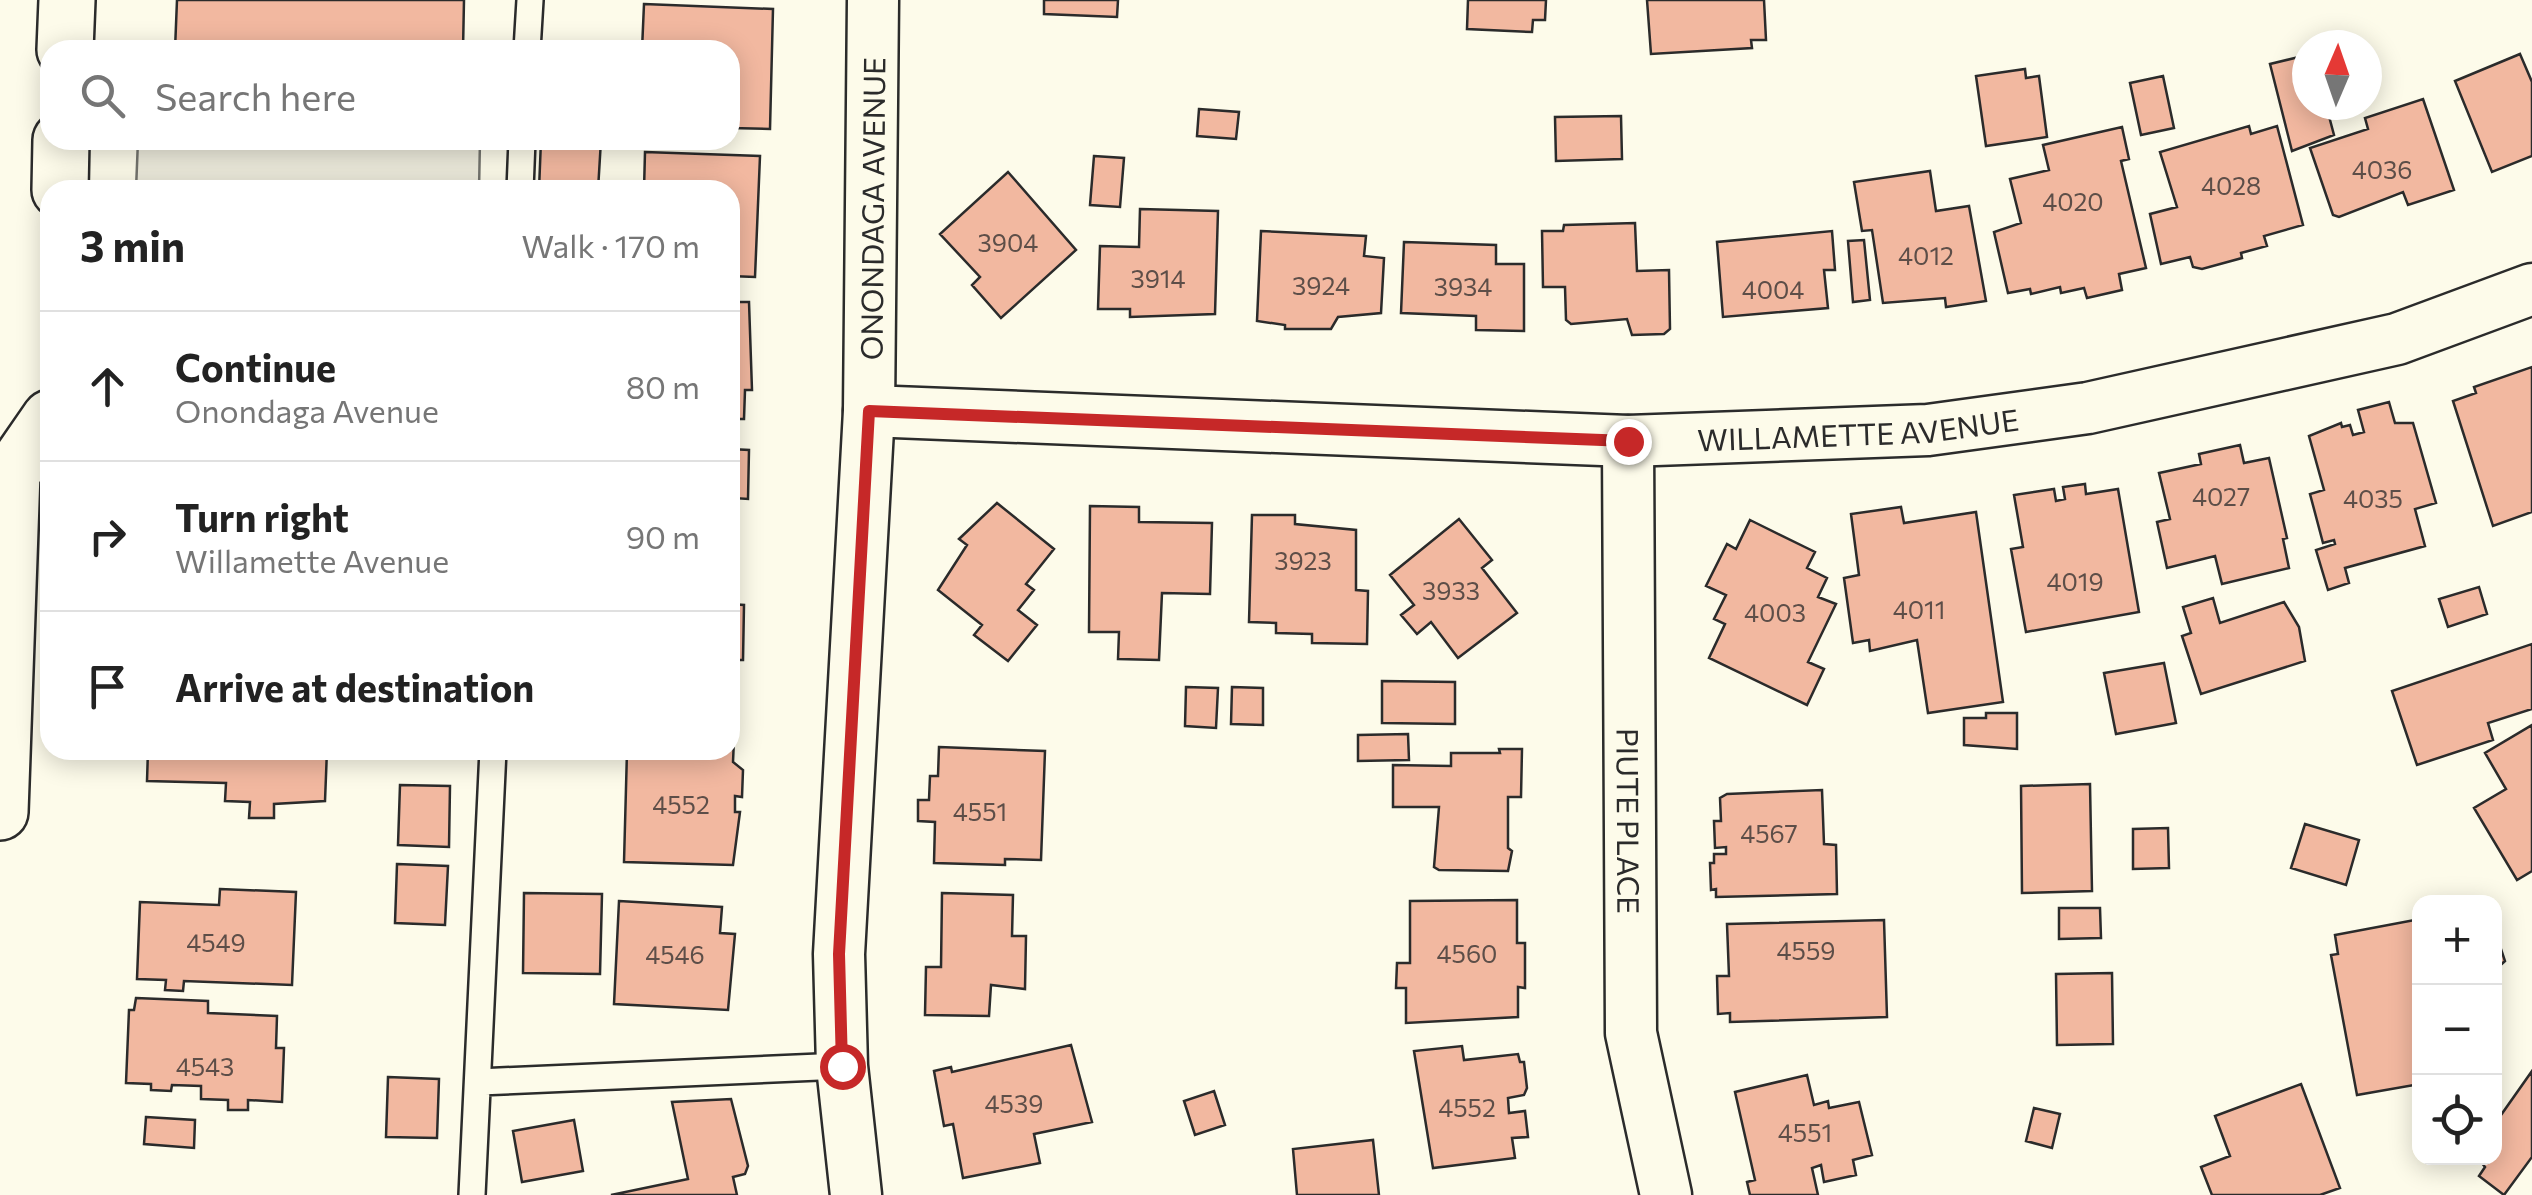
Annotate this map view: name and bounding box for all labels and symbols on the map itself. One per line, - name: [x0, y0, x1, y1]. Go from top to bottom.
- north arrow: [2292, 30, 2382, 120]
- street label: ONONDAGA AVENUE: [851, 57, 891, 360]
- house number: 4036: [2352, 154, 2412, 184]
- house number: 4028: [2201, 170, 2261, 200]
- house number: 4020: [2042, 186, 2104, 216]
- house number: 3904: [978, 227, 1038, 257]
- house number: 4012: [1898, 240, 1954, 270]
- house number: 3914: [1130, 263, 1186, 293]
- house number: 3924: [1292, 270, 1350, 300]
- house number: 3934: [1434, 271, 1492, 301]
- house number: 4004: [1742, 274, 1804, 304]
- street label: WILLAMETTE AVENUE: [1697, 399, 2021, 457]
- route end: [1606, 419, 1652, 465]
- house number: 4027: [2192, 481, 2250, 511]
- house number: 4035: [2343, 483, 2403, 513]
- house number: 3923: [1274, 545, 1332, 575]
- house number: 4019: [2046, 566, 2104, 596]
- house number: 3933: [1422, 575, 1480, 605]
- house number: 4011: [1893, 594, 1945, 624]
- house number: 4003: [1744, 597, 1806, 627]
- street label: PIUTE PLACE: [1611, 728, 1649, 914]
- house number: 4552: [652, 789, 710, 819]
- house number: 4551: [953, 796, 1007, 826]
- house number: 4567: [1740, 818, 1798, 848]
- house number: 4549: [186, 927, 246, 957]
- house number: 4559: [1777, 935, 1835, 965]
- house number: 4560: [1437, 938, 1497, 968]
- house number: 4546: [645, 939, 705, 969]
- route start: [820, 1044, 866, 1090]
- house number: 4543: [176, 1051, 234, 1081]
- house number: 4539: [985, 1088, 1043, 1118]
- house number: 4552: [1438, 1092, 1496, 1122]
- house number: 4551: [1778, 1117, 1832, 1147]

